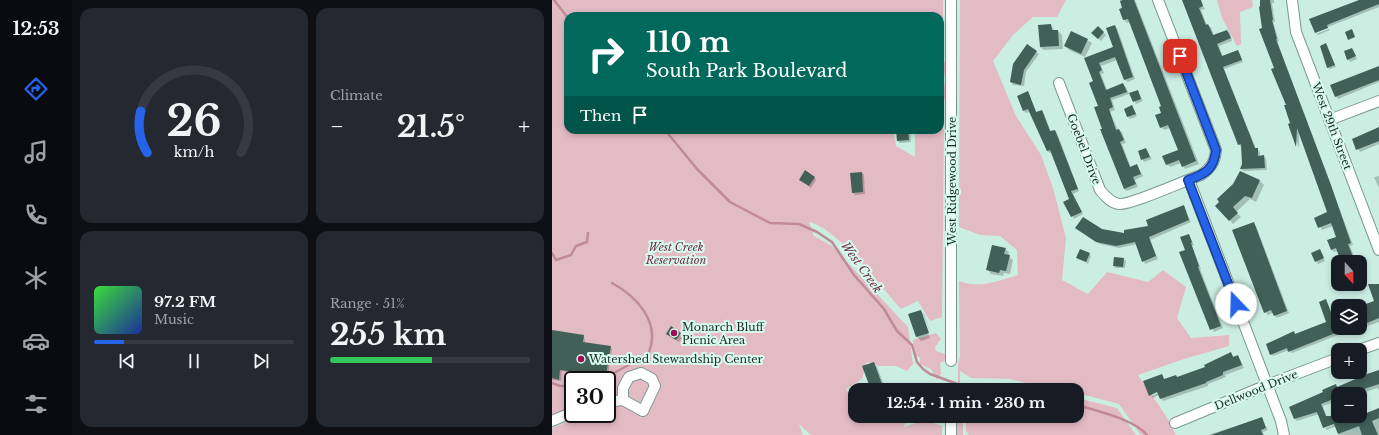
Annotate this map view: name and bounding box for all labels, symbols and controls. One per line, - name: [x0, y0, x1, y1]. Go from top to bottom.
- text: 12:53: [13, 18, 59, 40]
- text: 110 m: [646, 25, 730, 60]
- icon: right: [580, 28, 632, 80]
- pin: [1163, 39, 1197, 73]
- icon: arrive: [1169, 45, 1191, 67]
- text: South Park Boulevard: [646, 60, 847, 82]
- icon: directions: [22, 75, 50, 103]
- street label: West 29th Street: [1309, 79, 1355, 172]
- text: Climate: [330, 87, 383, 104]
- text: 26: [166, 96, 222, 147]
- icon: arrive: [629, 104, 651, 126]
- text: Then: [580, 106, 621, 125]
- text: 21.5°: [397, 108, 465, 145]
- street label: Goebel Drive: [1064, 112, 1104, 186]
- text: −: [330, 113, 344, 140]
- text: +: [518, 113, 530, 140]
- street label: West Ridgewood Drive: [945, 117, 959, 246]
- icon: music: [22, 138, 50, 166]
- text: km/h: [174, 143, 214, 161]
- icon: phone: [22, 201, 50, 229]
- water label: West Creek: [838, 238, 886, 296]
- park label: West Creek Reservation: [645, 240, 706, 267]
- north arrow: [1331, 255, 1367, 291]
- map controls: [1331, 255, 1367, 423]
- icon: climate: [22, 264, 50, 292]
- position arrow: [1215, 283, 1257, 325]
- text: 97.2 FM: [154, 292, 216, 311]
- text: Range · 51%: [330, 295, 405, 312]
- button: layers: [1331, 299, 1367, 335]
- text: Music: [154, 311, 194, 328]
- text: 255 km: [330, 316, 446, 353]
- place label: Monarch Bluff Picnic Area: [682, 320, 766, 347]
- icon: car: [22, 327, 50, 355]
- marker: Monarch Bluff Picnic Area: [669, 328, 679, 338]
- button: +: [1331, 343, 1367, 379]
- icon: previous: [116, 350, 138, 372]
- icon: pause: [183, 350, 205, 372]
- icon: next: [250, 350, 272, 372]
- place label: Watershed Stewardship Center: [588, 352, 764, 366]
- marker: Watershed Stewardship Center: [576, 354, 586, 364]
- street label: Dellwood Drive: [1212, 367, 1300, 413]
- speed limit sign: 30: [564, 371, 616, 423]
- button: −: [1331, 387, 1367, 423]
- icon: filters: [22, 390, 50, 418]
- text: 12:54 · 1 min · 230 m: [887, 393, 1045, 412]

